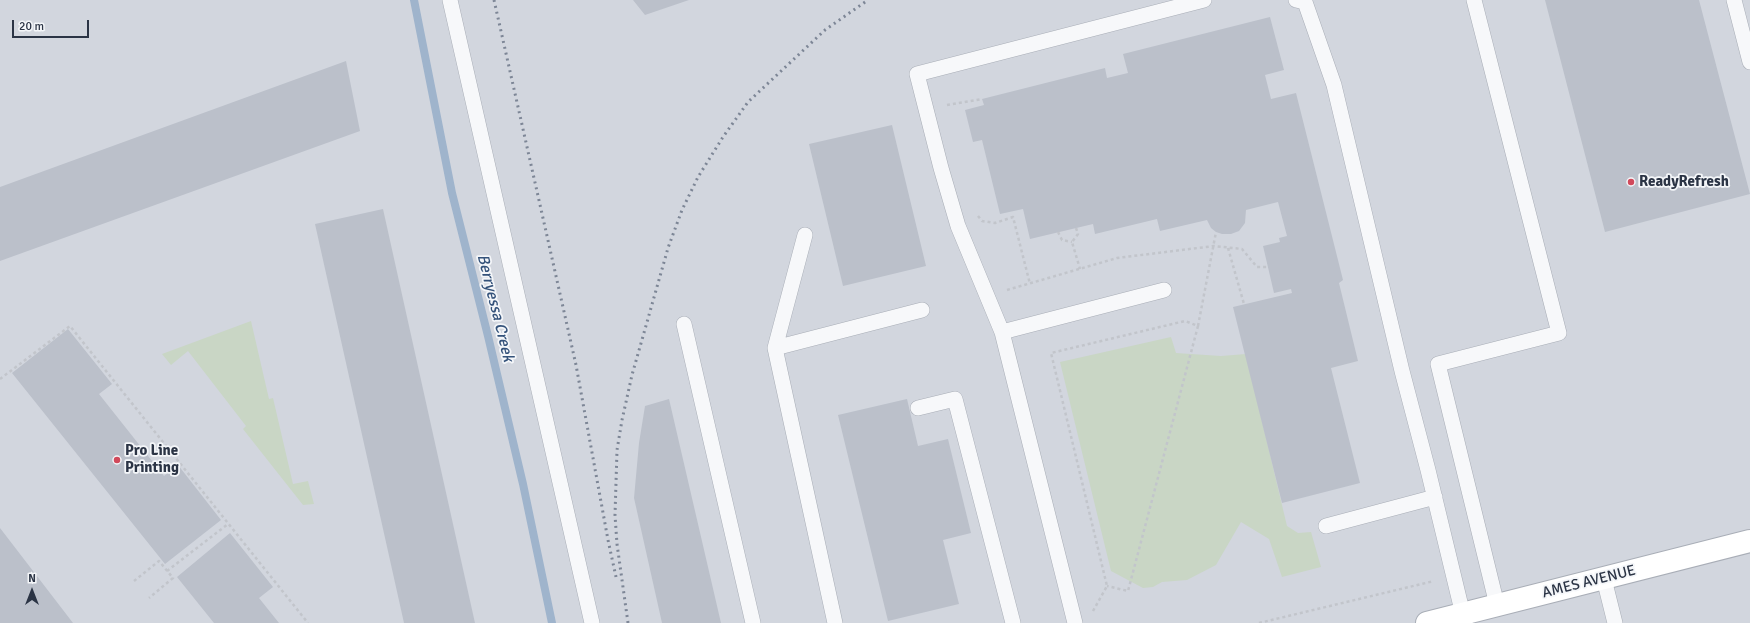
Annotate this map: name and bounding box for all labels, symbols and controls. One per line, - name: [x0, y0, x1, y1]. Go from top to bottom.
- scale bar: [14, 12, 91, 38]
- text: 20 m: [19, 19, 44, 34]
- place label: ReadyRefresh: [1639, 173, 1729, 191]
- marker: ReadyRefresh: [1626, 177, 1636, 187]
- water label: Berryessa Creek: [472, 252, 518, 364]
- place label: Pro Line Printing: [125, 442, 179, 477]
- marker: Pro Line Printing: [112, 455, 122, 465]
- street label: AMES AVENUE: [1540, 562, 1638, 602]
- north arrow: [12, 571, 52, 611]
- text: N: [28, 572, 36, 585]

